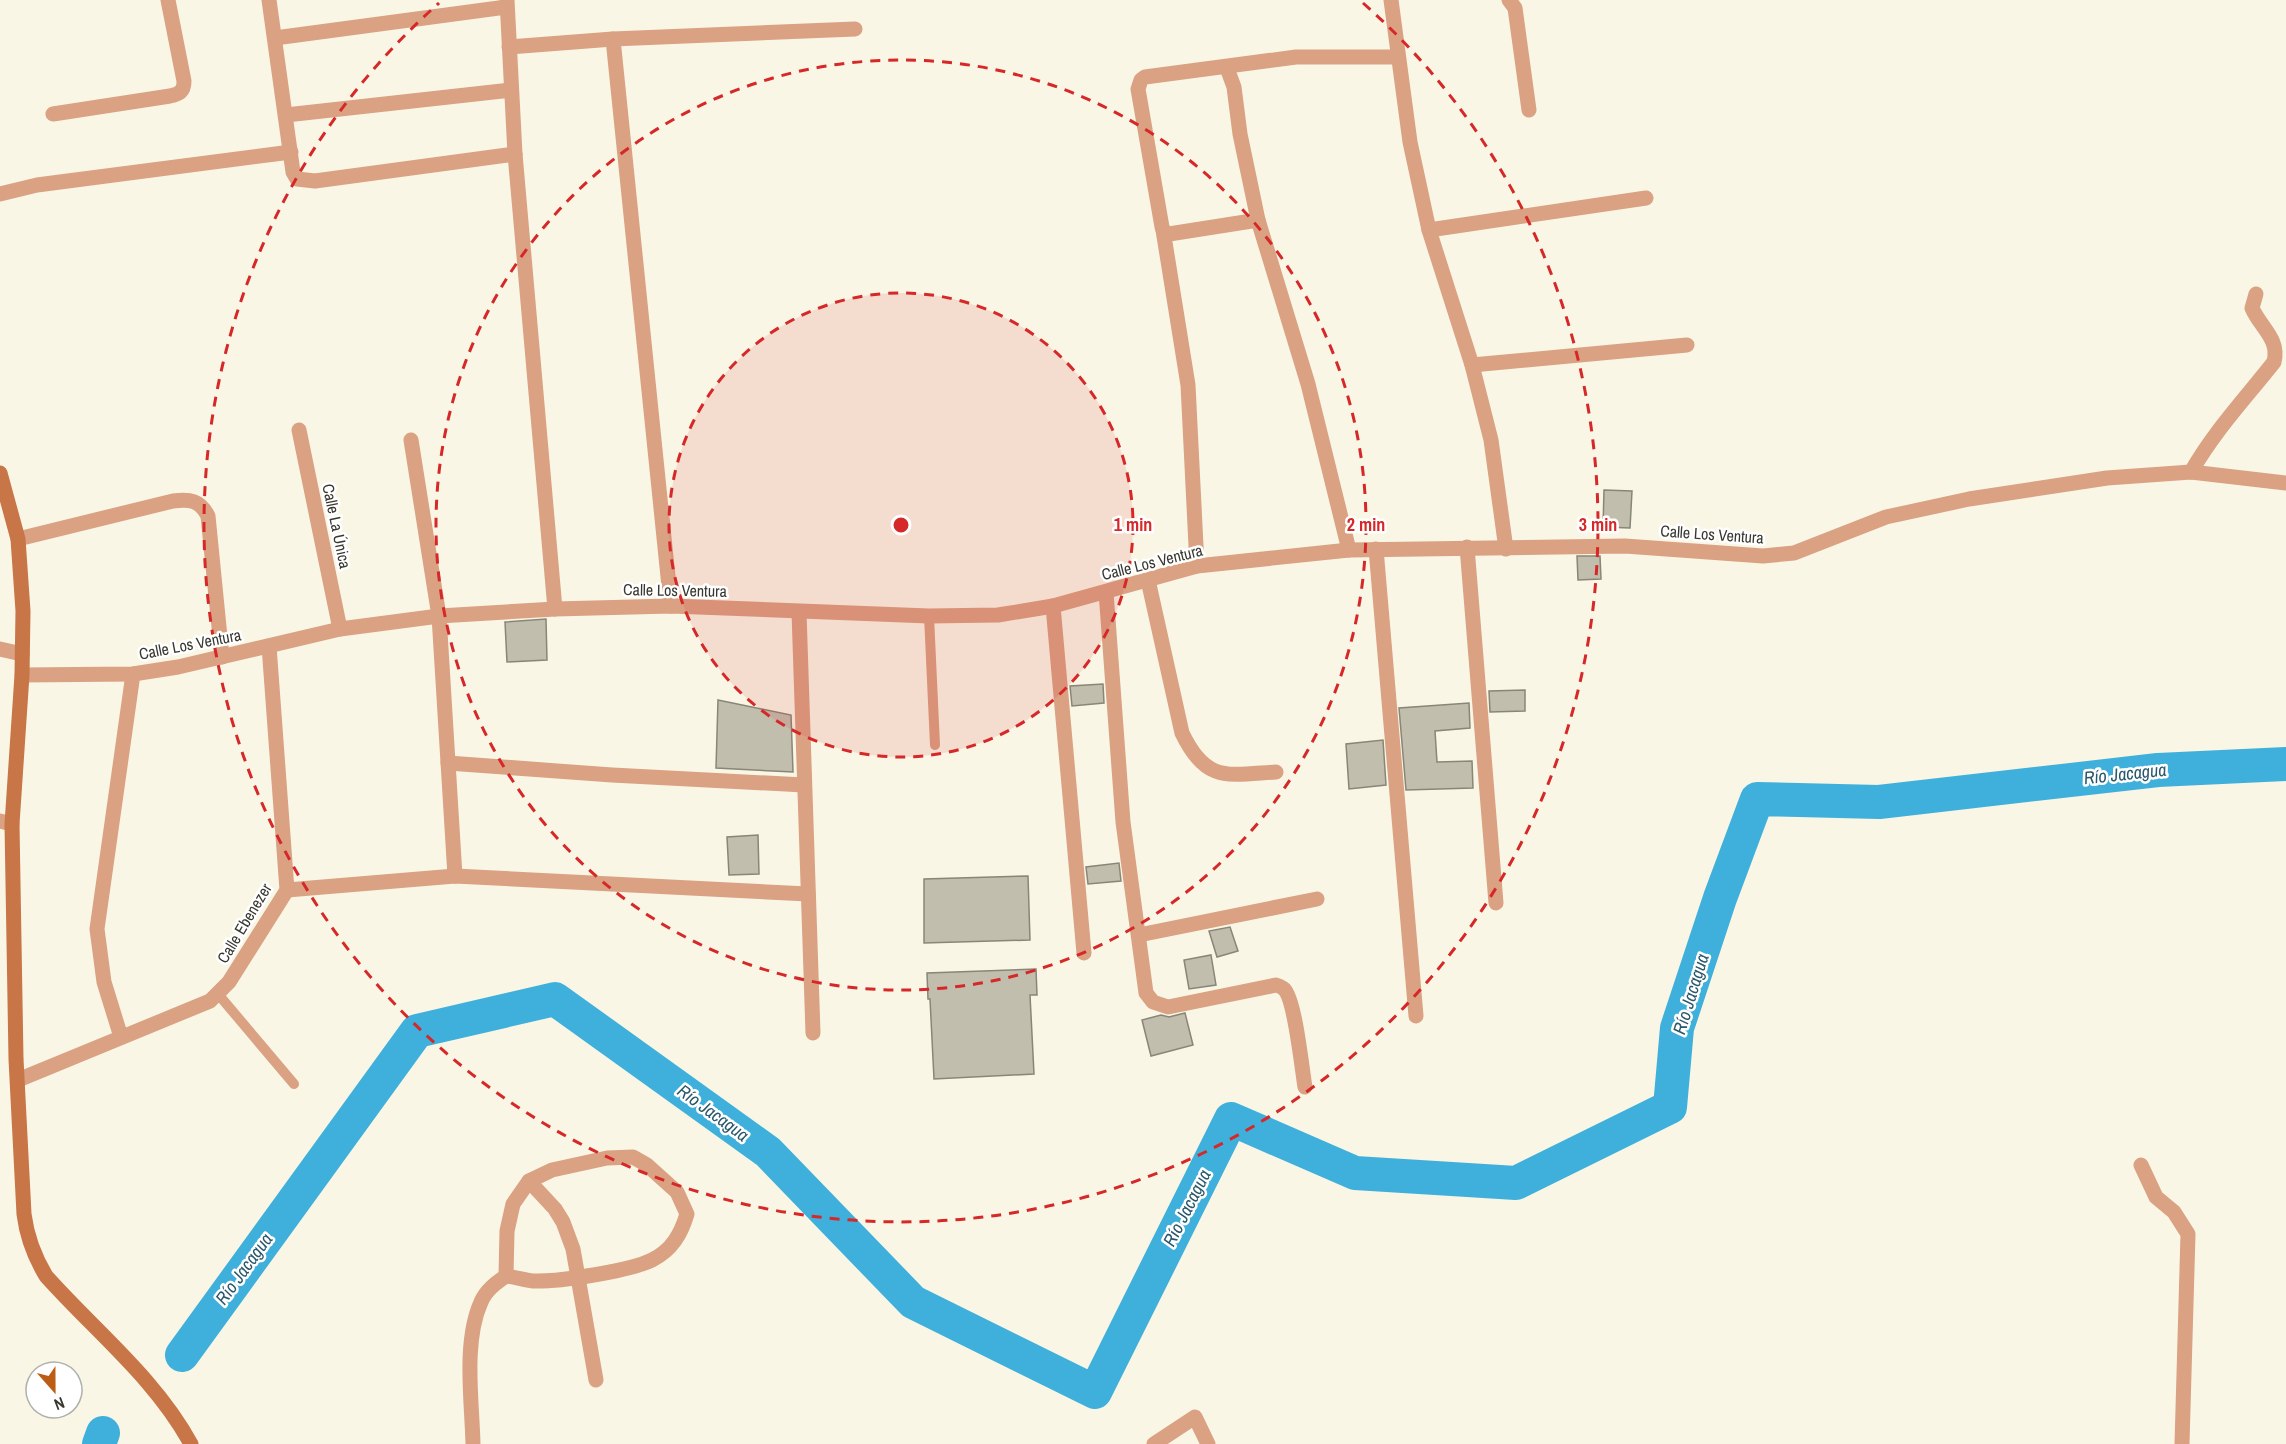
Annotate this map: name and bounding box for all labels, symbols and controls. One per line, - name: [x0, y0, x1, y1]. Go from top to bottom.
- street label: Calle La Única: [317, 482, 357, 571]
- text: 1 min: [1114, 512, 1152, 537]
- text: 2 min: [1347, 512, 1385, 537]
- text: 3 min: [1579, 512, 1617, 537]
- centre of rings: [891, 515, 911, 535]
- street label: Calle Los Ventura: [1660, 519, 1765, 549]
- street label: Calle Los Ventura: [1099, 539, 1206, 585]
- street label: Calle Los Ventura: [623, 578, 728, 602]
- street label: Calle Los Ventura: [137, 623, 244, 665]
- water label: Río Jacagua: [2082, 757, 2167, 790]
- street label: Calle Ebenezer: [211, 878, 277, 967]
- water label: Río Jacagua: [1666, 951, 1715, 1037]
- water label: Río Jacagua: [672, 1078, 754, 1147]
- water label: Río Jacagua: [1157, 1165, 1217, 1250]
- water label: Río Jacagua: [209, 1228, 278, 1310]
- north arrow: [24, 1360, 84, 1420]
- text: N: [51, 1392, 68, 1416]

